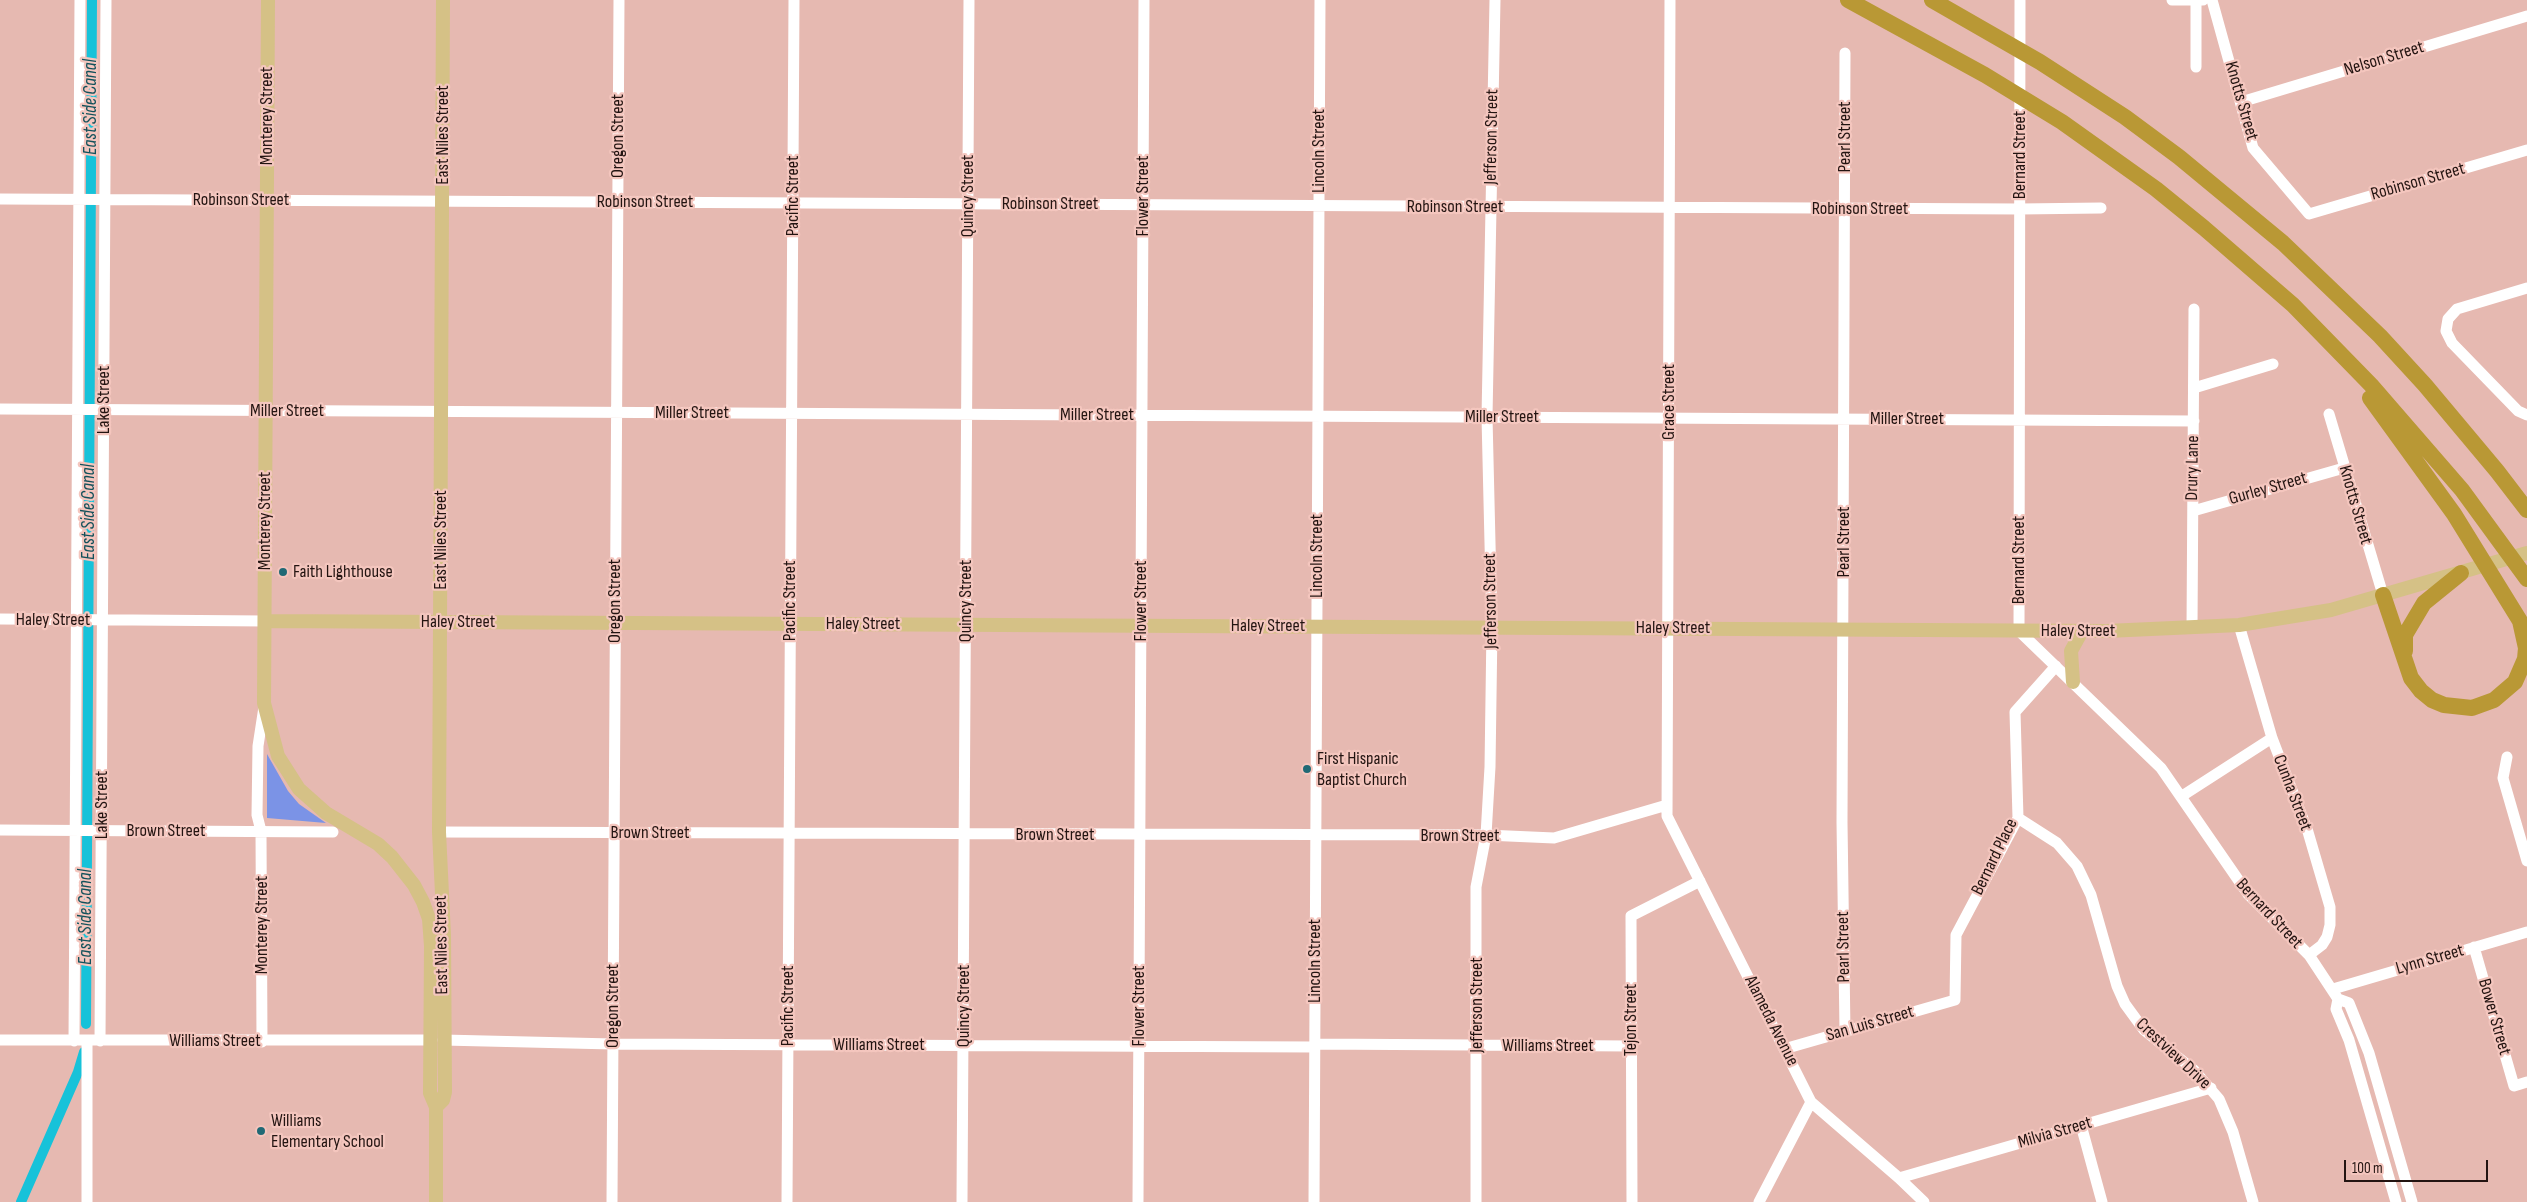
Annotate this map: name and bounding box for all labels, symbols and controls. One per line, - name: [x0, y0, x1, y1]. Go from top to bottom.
- street label: Nelson Street: [2342, 37, 2426, 81]
- water label: East Side Canal: [80, 59, 102, 155]
- street label: Knotts Street: [2219, 59, 2263, 143]
- street label: Monterey Street: [256, 67, 278, 165]
- street label: East Niles Street: [432, 85, 454, 185]
- street label: Jefferson Street: [1480, 89, 1504, 185]
- street label: Oregon Street: [607, 94, 629, 178]
- street label: Pearl Street: [1834, 101, 1856, 173]
- street label: Lincoln Street: [1308, 109, 1330, 193]
- street label: Bernard Street: [2009, 111, 2031, 199]
- street label: Quincy Street: [957, 155, 979, 237]
- street label: Pacific Street: [782, 156, 804, 236]
- street label: Flower Street: [1132, 156, 1154, 236]
- street label: Robinson Street: [2369, 158, 2467, 206]
- street label: Robinson Street: [193, 189, 289, 211]
- street label: Robinson Street: [597, 191, 693, 213]
- street label: Robinson Street: [1002, 193, 1098, 215]
- street label: Robinson Street: [1407, 196, 1503, 218]
- street label: Robinson Street: [1812, 198, 1908, 220]
- street label: Grace Street: [1658, 364, 1680, 440]
- street label: Lake Street: [93, 366, 115, 434]
- street label: Miller Street: [250, 400, 324, 422]
- street label: Miller Street: [655, 402, 729, 424]
- street label: Miller Street: [1060, 404, 1134, 426]
- street label: Miller Street: [1465, 406, 1539, 428]
- street label: Miller Street: [1870, 408, 1944, 430]
- street label: Drury Lane: [2182, 435, 2204, 501]
- street label: Knotts Street: [2333, 463, 2377, 547]
- water label: East Side Canal: [78, 464, 100, 560]
- street label: Gurley Street: [2227, 468, 2309, 510]
- street label: Monterey Street: [254, 472, 276, 570]
- street label: East Niles Street: [430, 490, 452, 590]
- street label: Pearl Street: [1833, 506, 1855, 578]
- street label: Lincoln Street: [1306, 514, 1328, 598]
- street label: Bernard Street: [2008, 516, 2030, 604]
- street label: Jefferson Street: [1479, 553, 1503, 649]
- street label: Oregon Street: [604, 559, 626, 643]
- street label: Quincy Street: [955, 560, 977, 642]
- place label: Faith Lighthouse: [293, 561, 393, 583]
- street label: Pacific Street: [779, 561, 801, 641]
- street label: Flower Street: [1130, 561, 1152, 641]
- marker: Faith Lighthouse: [277, 566, 289, 578]
- street label: Haley Street: [16, 609, 90, 631]
- street label: Haley Street: [421, 611, 495, 633]
- street label: Haley Street: [826, 613, 900, 635]
- street label: Haley Street: [1231, 615, 1305, 637]
- street label: Haley Street: [1636, 617, 1710, 639]
- street label: Haley Street: [2041, 620, 2115, 642]
- place label: First Hispanic Baptist Church: [1317, 748, 1407, 791]
- street label: Cunha Street: [2268, 752, 2316, 834]
- marker: First Hispanic Baptist Church: [1301, 763, 1313, 775]
- street label: Lake Street: [91, 771, 113, 839]
- street label: Bernard Place: [1967, 815, 2023, 899]
- street label: Brown Street: [127, 820, 205, 842]
- street label: Brown Street: [611, 822, 689, 844]
- street label: Brown Street: [1016, 824, 1094, 846]
- street label: Brown Street: [1421, 825, 1499, 847]
- water label: East Side Canal: [75, 869, 97, 965]
- street label: Bernard Street: [2231, 874, 2307, 954]
- street label: Monterey Street: [251, 876, 273, 974]
- street label: East Niles Street: [430, 895, 454, 995]
- street label: Pearl Street: [1833, 911, 1855, 983]
- street label: Lincoln Street: [1304, 919, 1326, 1003]
- street label: Lynn Street: [2394, 940, 2466, 980]
- street label: Jefferson Street: [1466, 957, 1488, 1053]
- street label: Oregon Street: [602, 964, 624, 1048]
- street label: Quincy Street: [953, 965, 975, 1047]
- street label: Pacific Street: [777, 966, 799, 1046]
- street label: Flower Street: [1128, 966, 1150, 1046]
- street label: Alameda Avenue: [1739, 972, 1803, 1070]
- street label: Bower Street: [2473, 976, 2515, 1058]
- street label: Tejon Street: [1620, 984, 1642, 1056]
- street label: San Luis Street: [1824, 1001, 1916, 1047]
- street label: Crestview Drive: [2131, 1014, 2215, 1094]
- street label: Williams Street: [169, 1030, 261, 1052]
- street label: Williams Street: [833, 1034, 925, 1056]
- street label: Williams Street: [1502, 1035, 1594, 1057]
- place label: Williams Elementary School: [271, 1110, 384, 1152]
- street label: Milvia Street: [2016, 1112, 2094, 1154]
- marker: Williams Elementary School: [255, 1125, 267, 1137]
- scale bar: [2347, 1150, 2491, 1182]
- text: 100 m: [2352, 1159, 2383, 1178]

